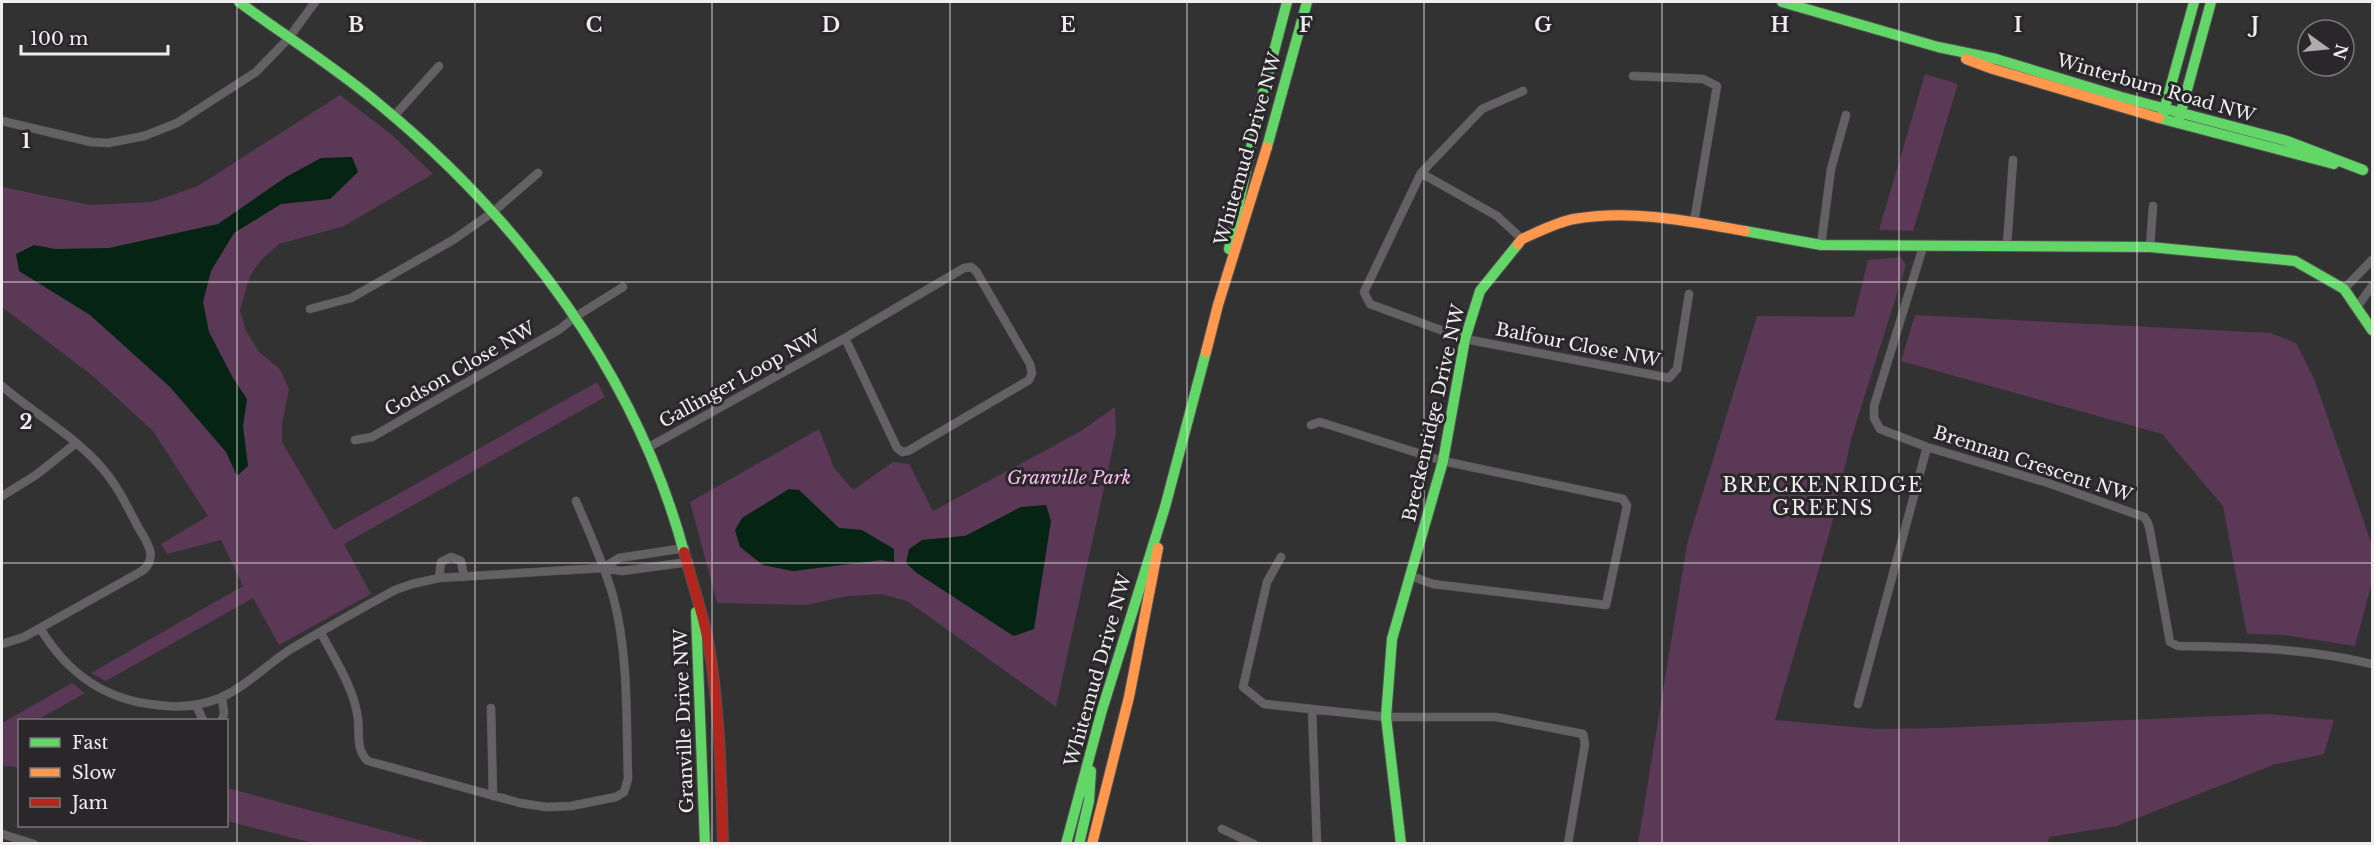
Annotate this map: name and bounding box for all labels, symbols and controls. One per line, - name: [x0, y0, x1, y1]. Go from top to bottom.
- text: B: [348, 13, 364, 37]
- text: C: [586, 13, 602, 37]
- text: D: [822, 13, 840, 37]
- text: E: [1060, 13, 1076, 37]
- text: F: [1299, 13, 1313, 37]
- text: G: [1534, 13, 1552, 37]
- text: H: [1771, 13, 1790, 37]
- text: I: [2014, 13, 2022, 37]
- text: J: [2247, 13, 2259, 37]
- scale bar: [21, 18, 168, 56]
- north arrow: [2296, 18, 2356, 78]
- text: 100 m: [30, 28, 88, 50]
- text: N: [2329, 42, 2352, 62]
- street label: Whitemud Drive NW: [1210, 49, 1286, 249]
- street label: Winterburn Road NW: [2053, 49, 2259, 127]
- text: 1: [22, 129, 31, 153]
- street label: Breckenridge Drive NW: [1398, 301, 1470, 524]
- street label: Godson Close NW: [381, 317, 540, 421]
- street label: Balfour Close NW: [1494, 318, 1663, 372]
- street label: Gallinger Loop NW: [655, 325, 825, 433]
- text: 2: [19, 410, 33, 434]
- street label: Brennan Crescent NW: [1931, 421, 2136, 507]
- park label: Granville Park: [1007, 467, 1131, 489]
- district label: BRECKENRIDGE GREENS: [1722, 473, 1924, 520]
- street label: Whitemud Drive NW: [1060, 570, 1136, 770]
- street label: Granville Drive NW: [670, 628, 698, 814]
- legend: [18, 719, 228, 827]
- text: Fast: [72, 732, 109, 754]
- text: Slow: [72, 762, 117, 784]
- text: Jam: [70, 792, 108, 814]

